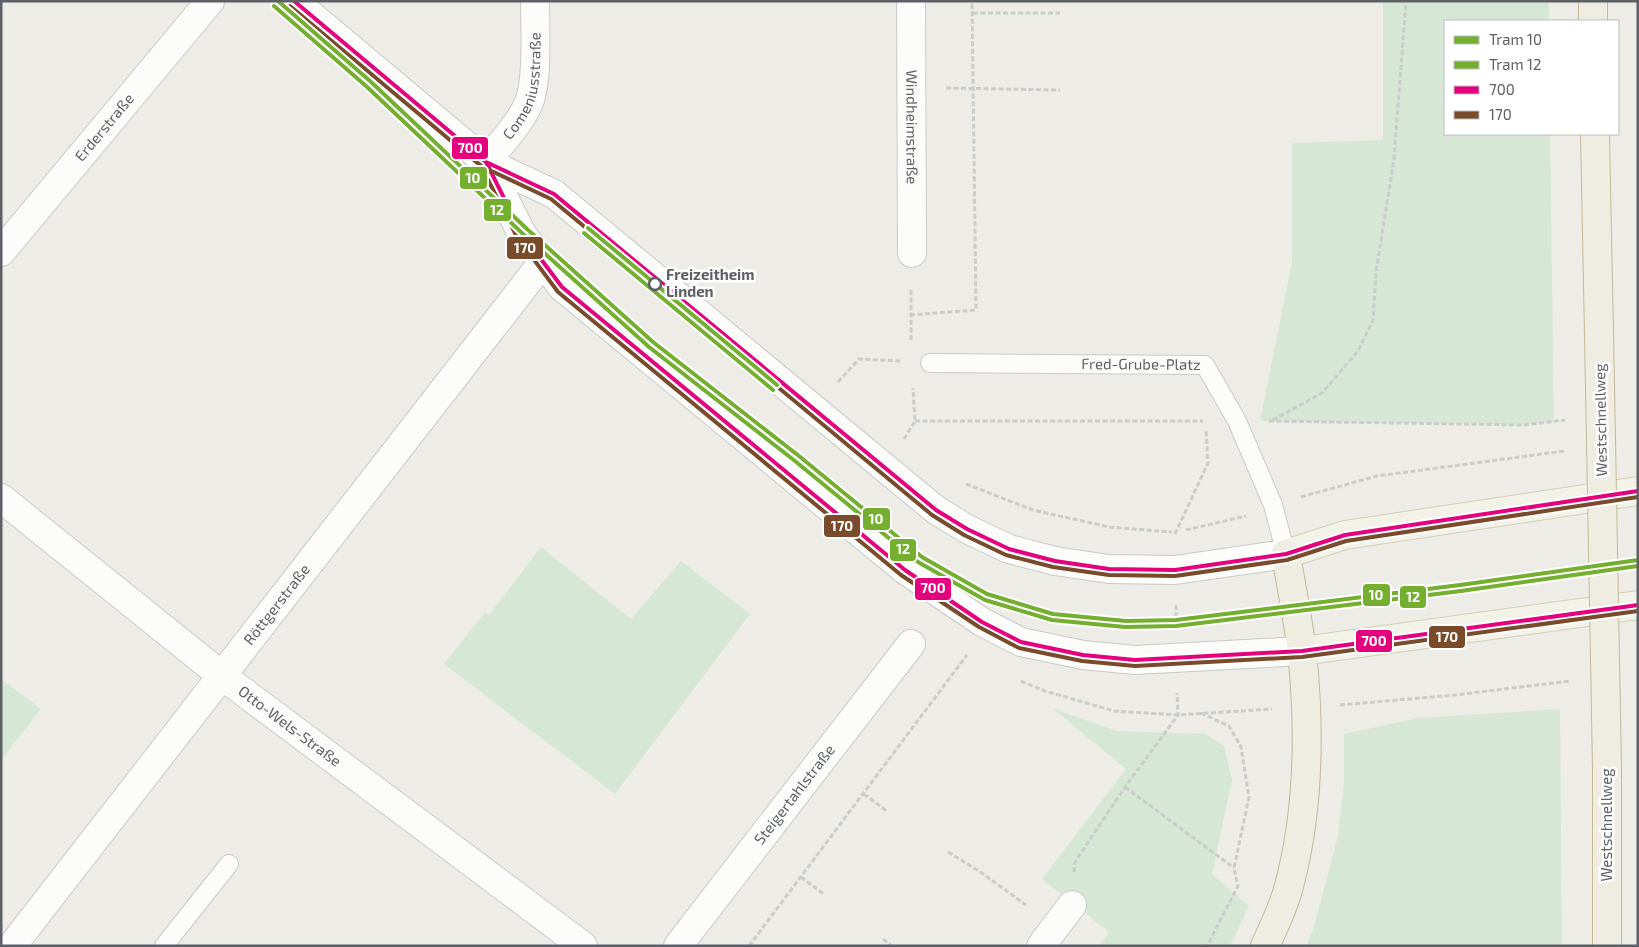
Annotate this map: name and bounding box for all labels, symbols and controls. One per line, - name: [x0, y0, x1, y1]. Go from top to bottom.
- legend: [1444, 20, 1619, 135]
- text: Tram 10: [1489, 30, 1542, 48]
- street label: Comeniusstraße: [498, 32, 543, 143]
- text: Tram 12: [1489, 55, 1541, 73]
- street label: Windheimstraße: [903, 70, 922, 184]
- text: 700: [1489, 80, 1515, 98]
- street label: Erderstraße: [70, 89, 137, 164]
- text: 170: [1489, 105, 1512, 123]
- line badge: 700: [451, 136, 489, 160]
- text: 700: [457, 139, 483, 156]
- line badge: 10: [459, 166, 488, 190]
- text: 10: [466, 169, 481, 186]
- line badge: 12: [483, 198, 512, 222]
- text: 12: [490, 201, 504, 218]
- line badge: 170: [506, 236, 544, 260]
- text: 170: [514, 239, 536, 256]
- place label: Freizeitheim Linden: [666, 265, 754, 300]
- marker: Freizeitheim Linden: [648, 277, 662, 291]
- street label: Fred-Grube-Platz: [1081, 354, 1201, 373]
- street label: Westschnellweg: [1590, 363, 1610, 477]
- line badge: 10: [862, 507, 891, 531]
- text: 10: [869, 510, 884, 527]
- line badge: 170: [823, 514, 861, 538]
- text: 170: [831, 517, 853, 534]
- line badge: 12: [889, 538, 917, 562]
- text: 12: [896, 540, 910, 557]
- street label: Röttgerstraße: [239, 560, 313, 648]
- line badge: 700: [914, 577, 952, 601]
- text: 700: [920, 579, 946, 596]
- line badge: 10: [1362, 583, 1391, 607]
- line badge: 12: [1399, 585, 1427, 609]
- text: 10: [1369, 586, 1384, 603]
- text: 12: [1406, 588, 1420, 605]
- line badge: 170: [1428, 625, 1466, 649]
- text: 170: [1436, 628, 1458, 645]
- line badge: 700: [1355, 629, 1393, 653]
- text: 700: [1361, 632, 1387, 649]
- street label: Otto-Wels-Straße: [235, 681, 345, 770]
- street label: Steigertahlstraße: [750, 741, 838, 848]
- street label: Westschnellweg: [1597, 768, 1615, 882]

